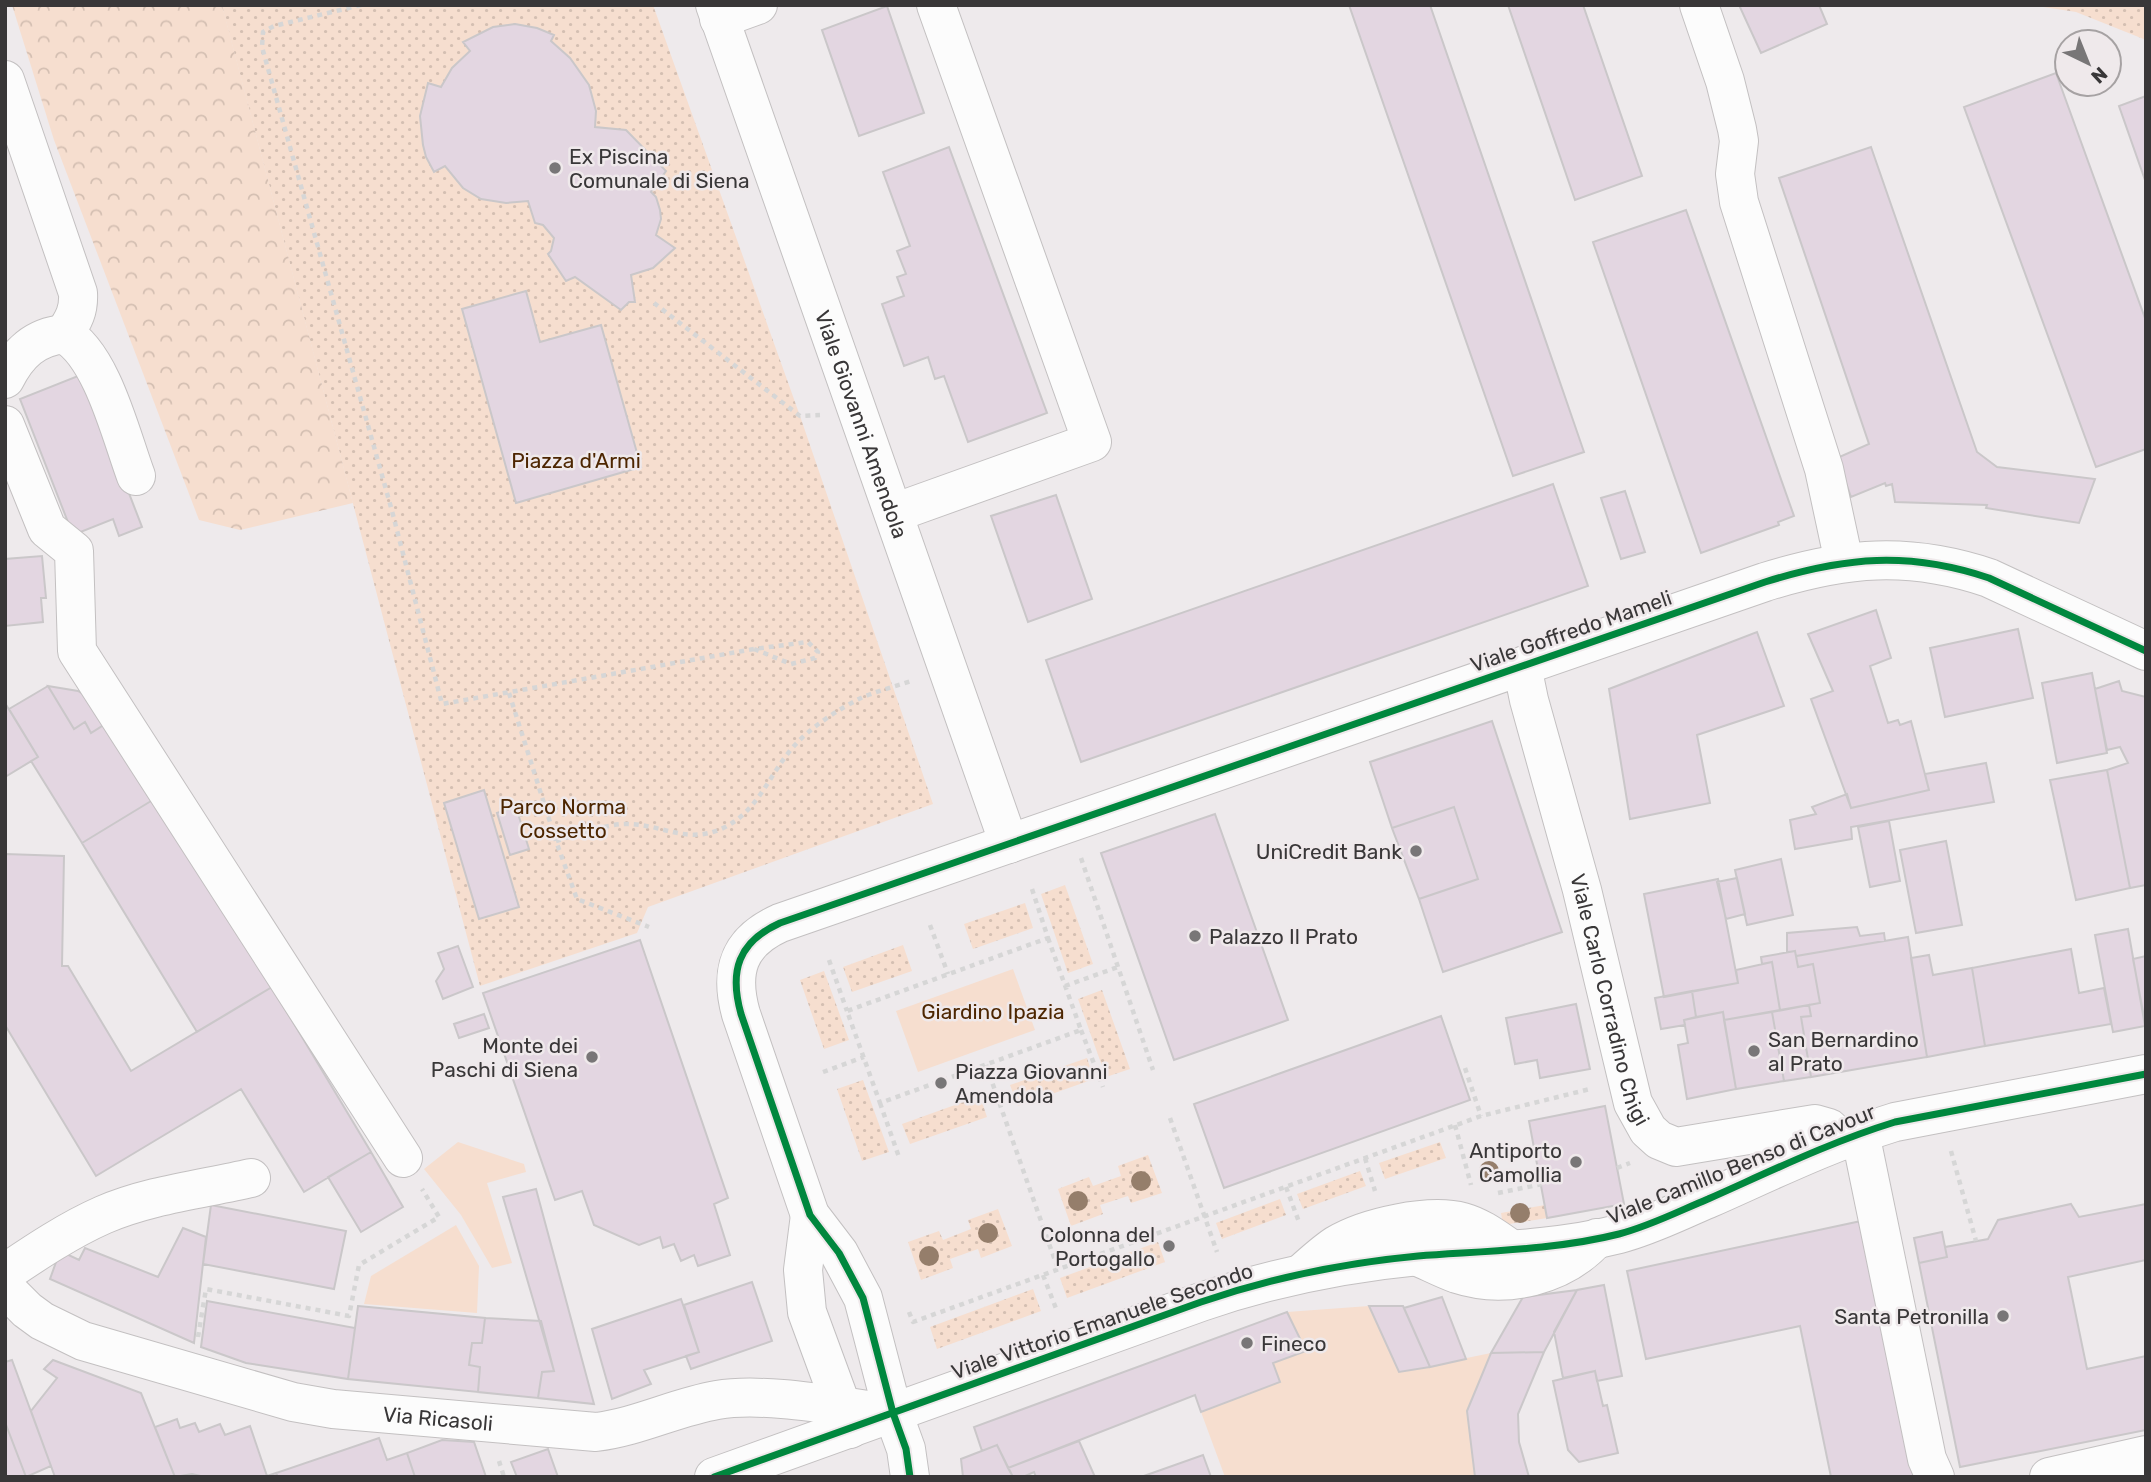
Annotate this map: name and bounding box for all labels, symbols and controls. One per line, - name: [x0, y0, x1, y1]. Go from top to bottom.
- north arrow: [2053, 28, 2123, 98]
- text: N: [2086, 62, 2112, 88]
- place label: Ex Piscina Comunale di Siena: [569, 144, 750, 193]
- marker: Ex Piscina Comunale di Siena: [547, 160, 563, 176]
- street label: Viale Giovanni Amendola: [810, 307, 913, 541]
- park label: Piazza d'Armi: [511, 448, 641, 473]
- street label: Viale Goffredo Mameli: [1467, 585, 1675, 677]
- park label: Parco Norma Cossetto: [500, 794, 626, 843]
- place label: UniCredit Bank: [1256, 839, 1402, 864]
- marker: UniCredit Bank: [1408, 843, 1424, 859]
- street label: Viale Carlo Corradino Chigi: [1566, 871, 1655, 1130]
- place label: Palazzo Il Prato: [1209, 924, 1358, 949]
- marker: Palazzo Il Prato: [1187, 928, 1203, 944]
- park label: Giardino Ipazia: [921, 999, 1065, 1024]
- place label: San Bernardino al Prato: [1768, 1027, 1919, 1076]
- place label: Monte dei Paschi di Siena: [431, 1033, 578, 1082]
- marker: San Bernardino al Prato: [1746, 1043, 1762, 1059]
- marker: Monte dei Paschi di Siena: [584, 1049, 600, 1065]
- place label: Piazza Giovanni Amendola: [955, 1059, 1108, 1108]
- marker: Piazza Giovanni Amendola: [933, 1075, 949, 1091]
- street label: Viale Camillo Benso di Cavour: [1603, 1099, 1879, 1229]
- place label: Antiporto Camollia: [1469, 1138, 1562, 1187]
- marker: Antiporto Camollia: [1568, 1154, 1584, 1170]
- place label: Colonna del Portogallo: [1040, 1222, 1155, 1271]
- marker: Colonna del Portogallo: [1161, 1238, 1177, 1254]
- street label: Viale Vittorio Emanuele Secondo: [948, 1258, 1256, 1384]
- place label: Santa Petronilla: [1834, 1304, 1989, 1329]
- marker: Santa Petronilla: [1995, 1308, 2011, 1324]
- place label: Fineco: [1261, 1331, 1326, 1356]
- marker: Fineco: [1239, 1335, 1255, 1351]
- street label: Via Ricasoli: [382, 1401, 494, 1435]

